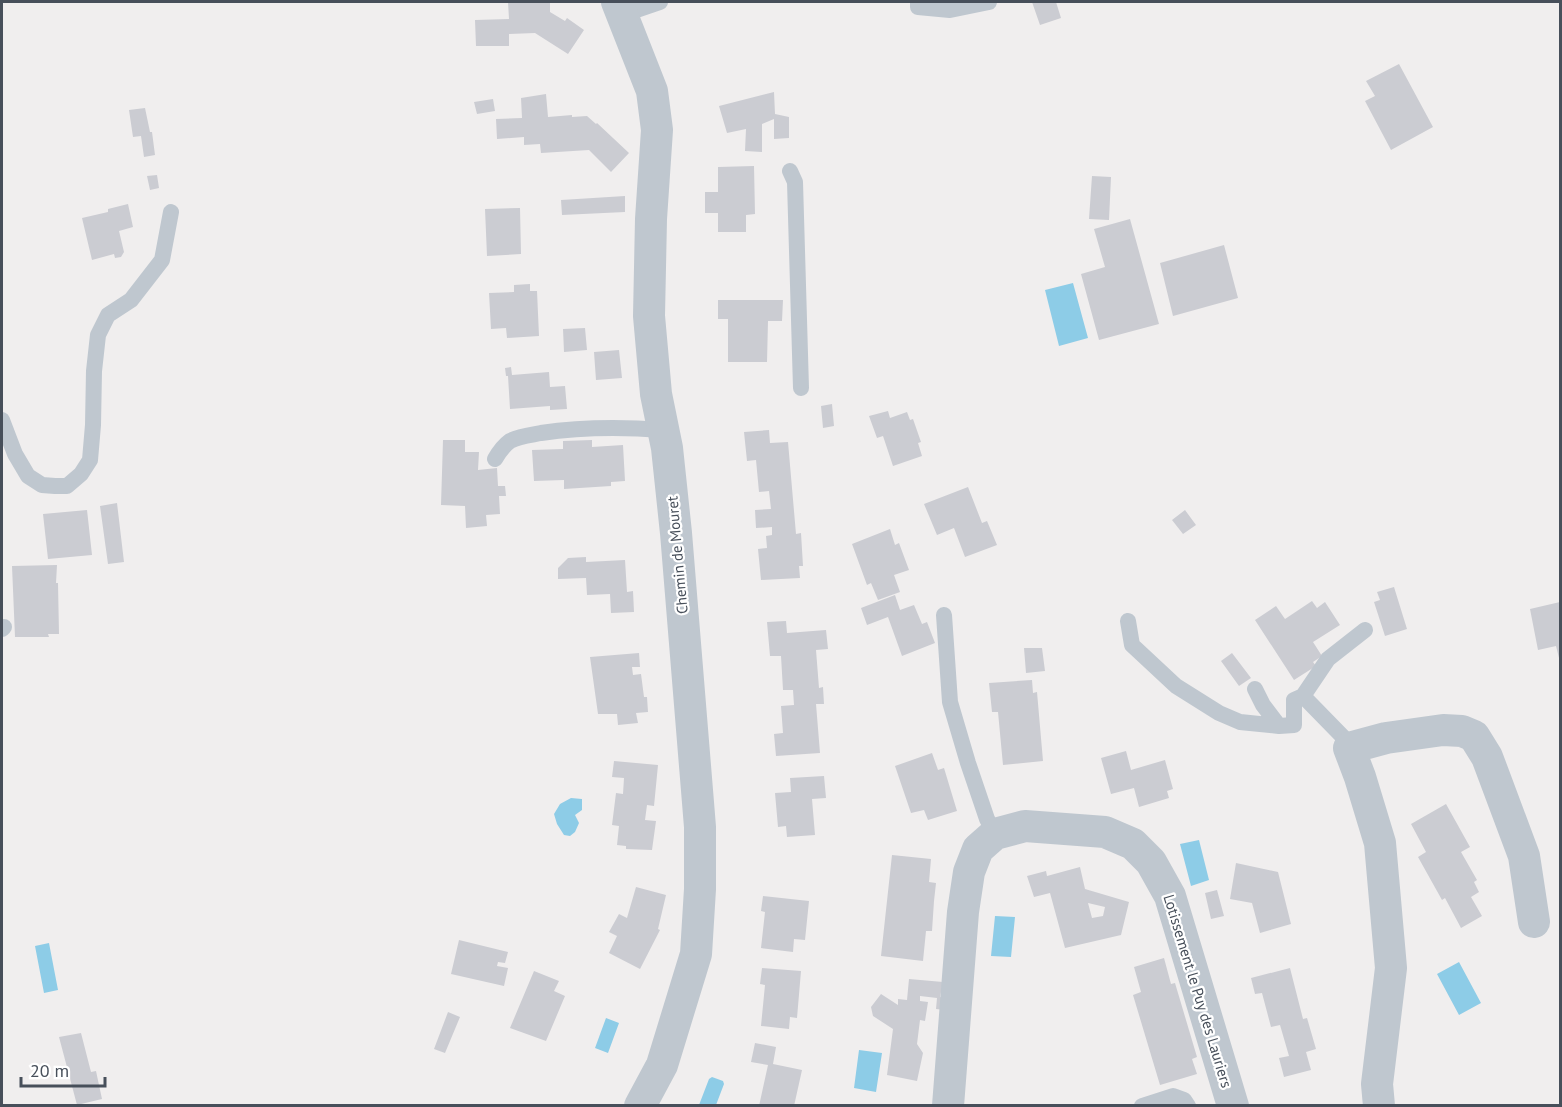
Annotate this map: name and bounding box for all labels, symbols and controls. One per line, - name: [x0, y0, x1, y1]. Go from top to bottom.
- street label: Chemin de Mouret: [662, 495, 692, 615]
- street label: Lotissement le Puy des Lauriers: [1160, 892, 1236, 1090]
- scale bar: [21, 1050, 105, 1088]
- text: 20 m: [30, 1059, 69, 1082]

